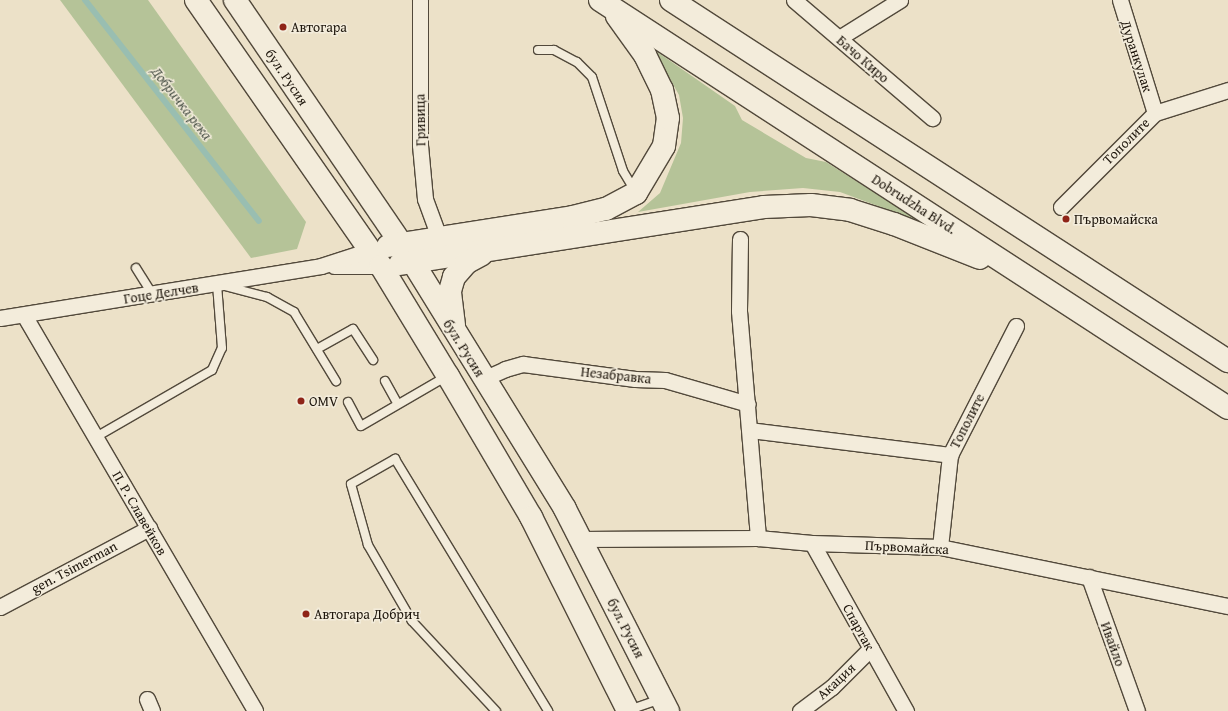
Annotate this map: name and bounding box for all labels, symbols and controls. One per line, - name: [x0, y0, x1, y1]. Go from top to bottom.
- street label: Дуранкулак: [1117, 18, 1157, 94]
- place label: Aвтогара: [291, 19, 347, 35]
- marker: Aвтогара: [278, 22, 288, 32]
- street label: Бачо Киро: [833, 32, 893, 86]
- street label: бул. Русия: [262, 45, 312, 109]
- water label: Добричка река: [148, 63, 216, 143]
- street label: Гривица: [411, 94, 429, 146]
- street label: Тополите: [1099, 114, 1153, 168]
- street label: Dobrudzha Blvd.: [869, 171, 959, 237]
- place label: Първомайска: [1074, 211, 1158, 227]
- marker: Първомайска: [1061, 214, 1071, 224]
- street label: Гоце Делчев: [122, 279, 200, 307]
- street label: бул. Русия: [440, 316, 488, 380]
- street label: Незабравка: [580, 363, 652, 387]
- street label: Тополите: [946, 391, 988, 451]
- place label: OMV: [309, 393, 338, 409]
- marker: OMV: [296, 396, 306, 406]
- street label: П. Р. Славейков: [109, 468, 171, 558]
- street label: Първомайска: [865, 536, 949, 558]
- street label: gen. Tsimerman: [28, 537, 120, 597]
- street label: бул. Русия: [604, 595, 648, 661]
- street label: Спартак: [839, 601, 879, 653]
- place label: Автогара Добрич: [314, 606, 420, 622]
- marker: Автогара Добрич: [301, 609, 311, 619]
- street label: Ивайло: [1097, 619, 1129, 669]
- street label: Акация: [814, 659, 858, 703]

